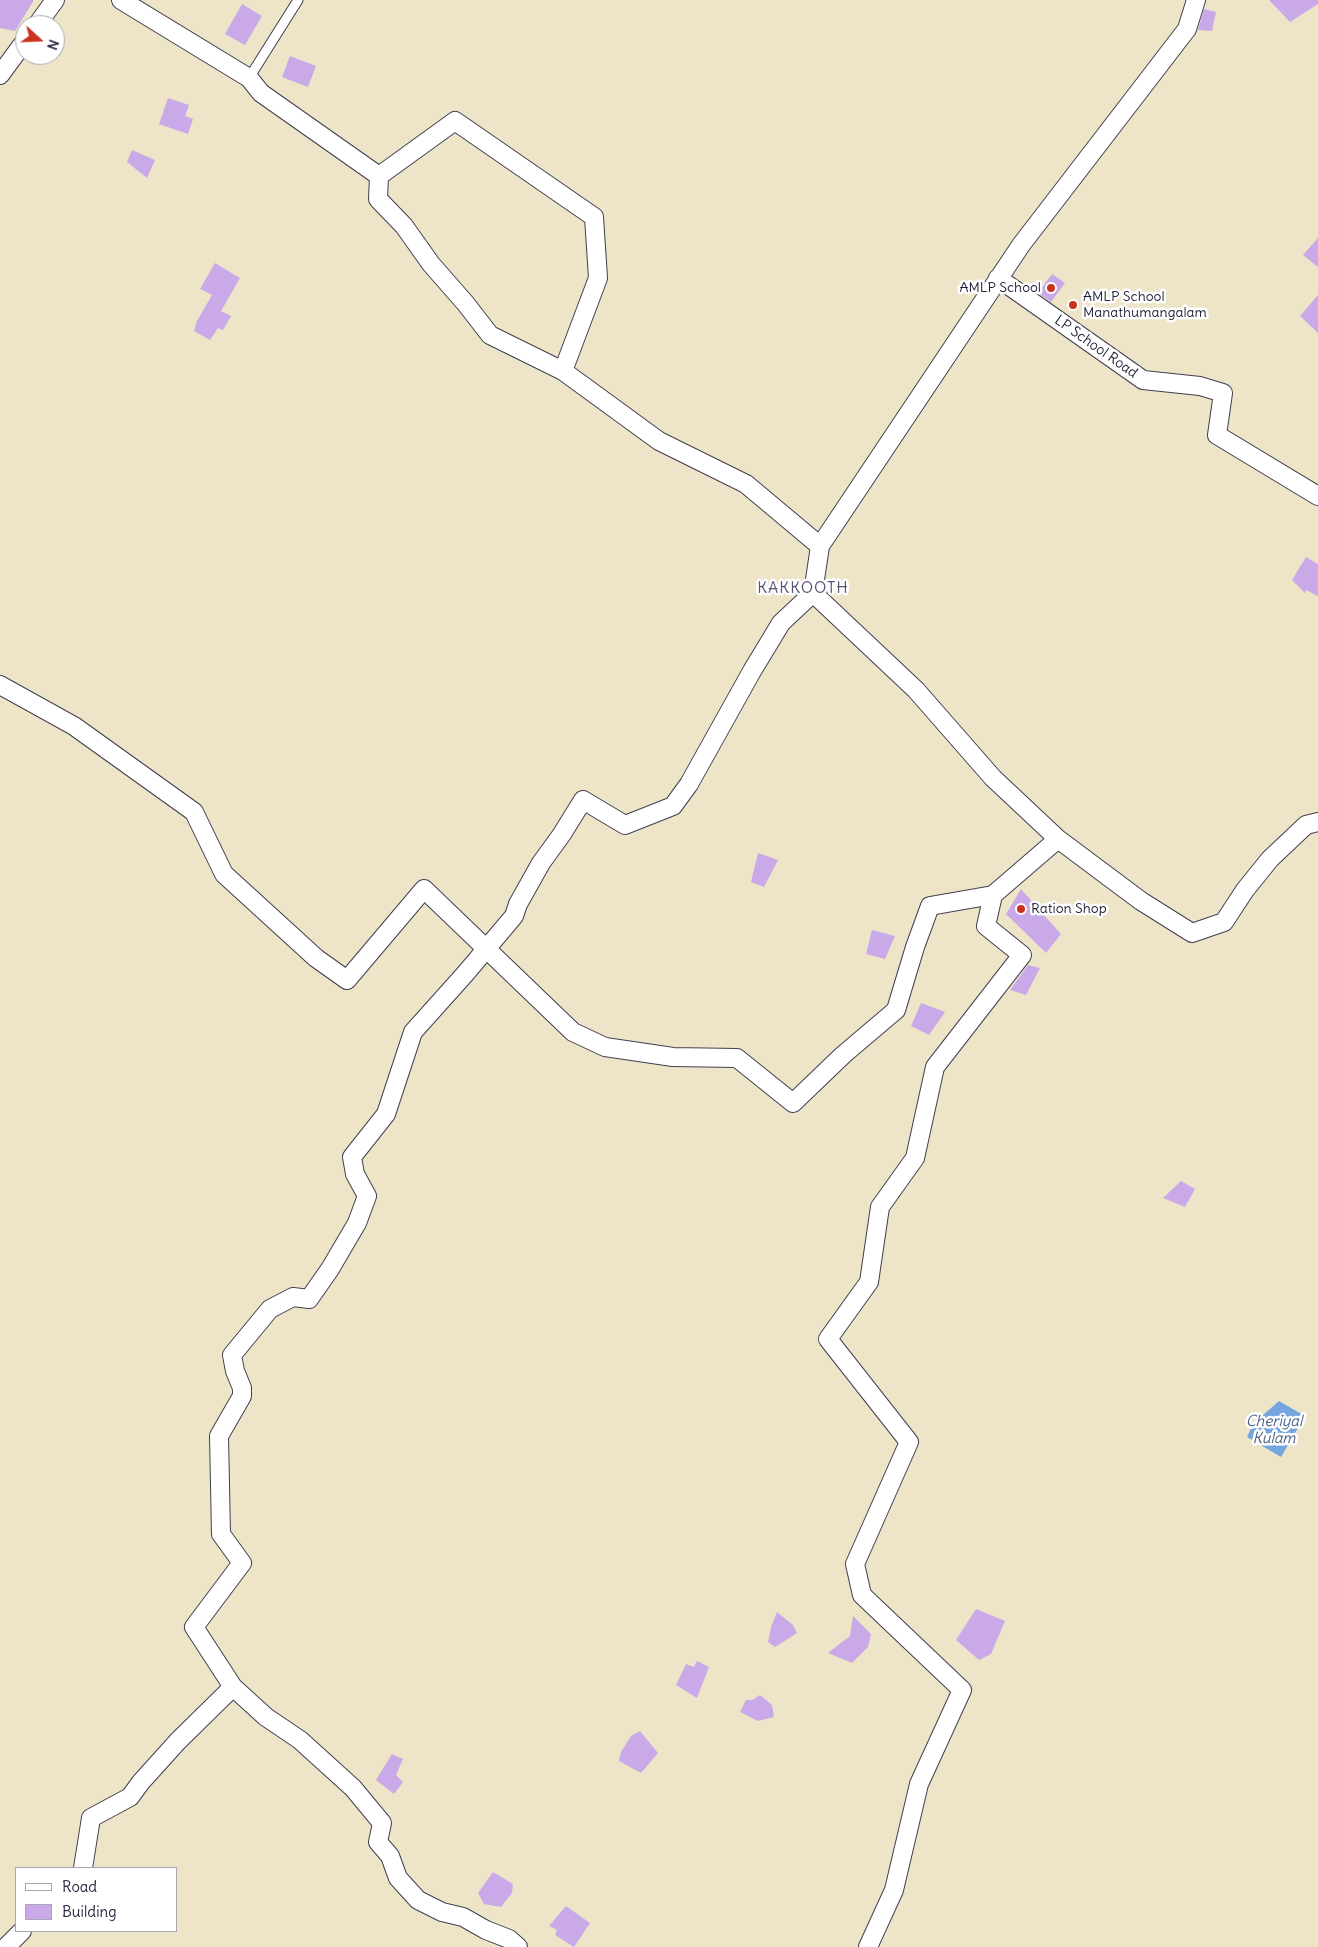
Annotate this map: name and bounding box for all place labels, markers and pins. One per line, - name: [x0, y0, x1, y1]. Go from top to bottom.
- place label: AMLP School: [959, 280, 1041, 296]
- marker: AMLP School: [1045, 282, 1057, 294]
- place label: AMLP School Manathumangalam: [1083, 289, 1207, 322]
- marker: AMLP School Manathumangalam: [1067, 299, 1079, 311]
- place label: Ration Shop: [1031, 901, 1107, 917]
- marker: Ration Shop: [1015, 903, 1027, 915]

